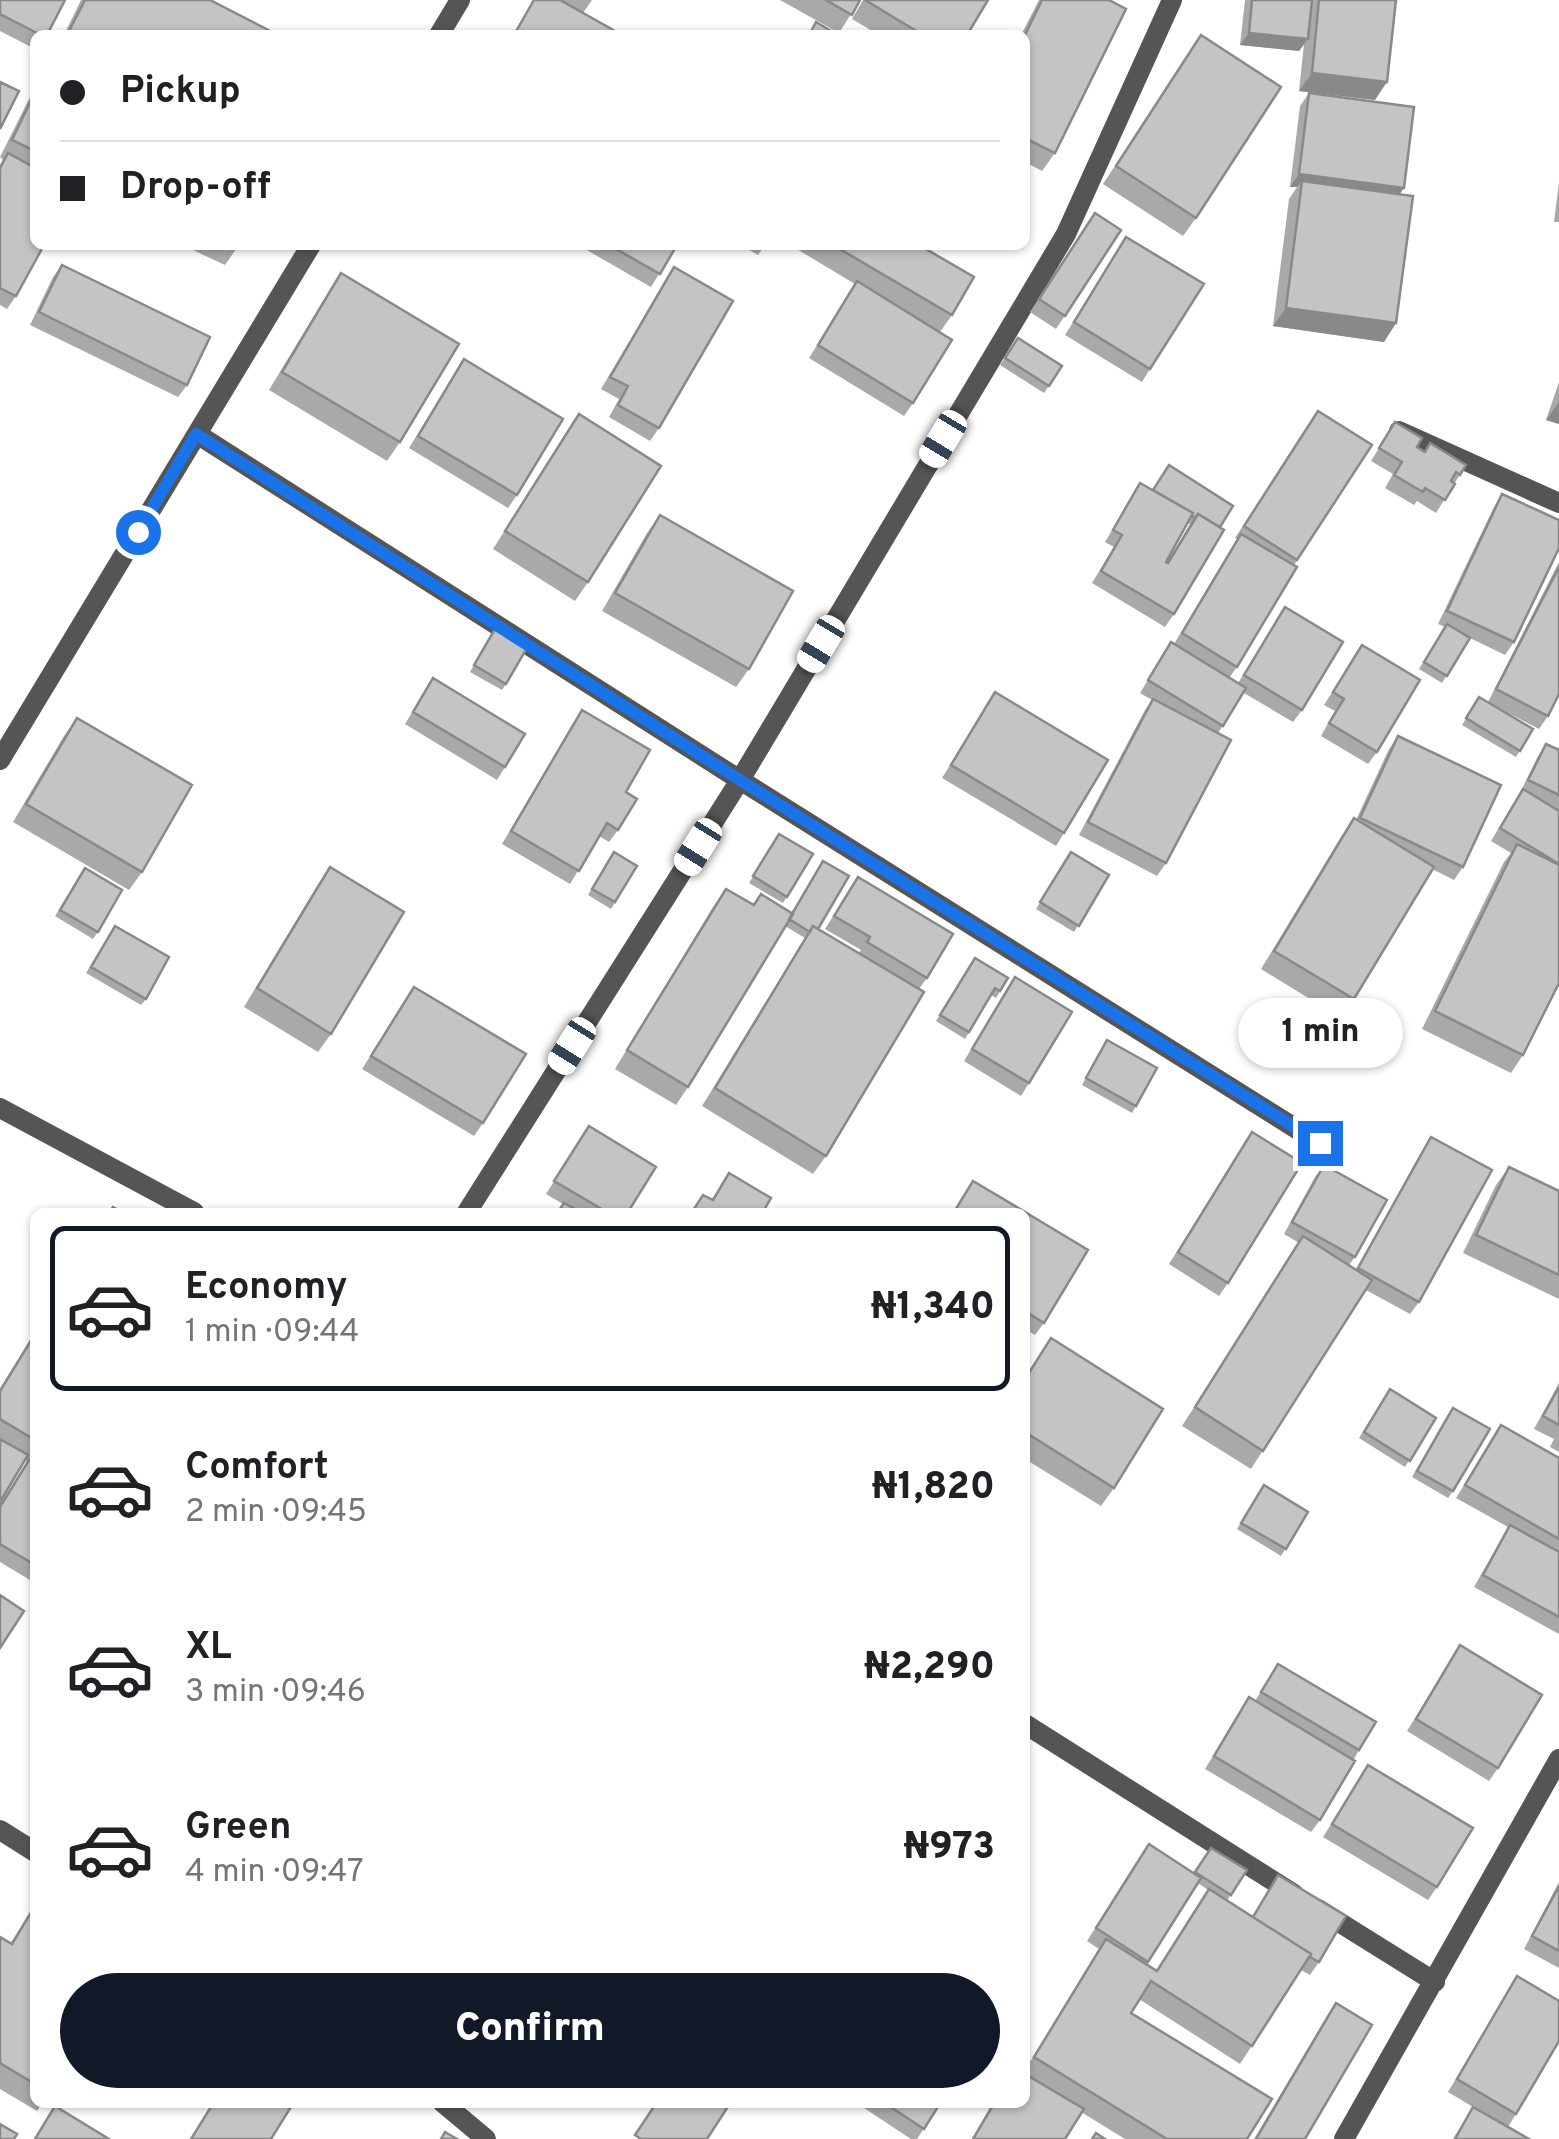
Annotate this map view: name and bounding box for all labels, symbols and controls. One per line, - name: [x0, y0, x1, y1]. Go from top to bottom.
- text: Pickup: [120, 68, 241, 117]
- text: Drop-off: [120, 164, 271, 213]
- car: [915, 406, 971, 472]
- route start: [116, 510, 161, 555]
- car: [793, 611, 849, 677]
- car: [669, 814, 727, 880]
- callout: 1 min: [1238, 998, 1402, 1068]
- car: [543, 1013, 601, 1079]
- text: 1 min: [1281, 1013, 1360, 1053]
- route end: [1298, 1121, 1343, 1166]
- icon: car: [65, 1264, 155, 1354]
- text: Economy: [185, 1264, 347, 1313]
- text: ₦1,340: [871, 1284, 995, 1333]
- text: 1 min · 09:44: [185, 1313, 359, 1353]
- icon: car: [65, 1444, 155, 1534]
- text: Comfort: [185, 1444, 329, 1493]
- text: ₦1,820: [872, 1464, 995, 1513]
- text: 2 min · 09:45: [185, 1493, 367, 1533]
- icon: car: [65, 1624, 155, 1714]
- text: XL: [185, 1624, 232, 1673]
- text: ₦2,290: [864, 1644, 995, 1693]
- text: 3 min · 09:46: [185, 1673, 366, 1713]
- icon: car: [65, 1804, 155, 1894]
- text: Green: [185, 1804, 291, 1853]
- text: ₦973: [903, 1824, 995, 1873]
- text: 4 min · 09:47: [185, 1853, 364, 1893]
- button: Confirm: [60, 1973, 1000, 2088]

